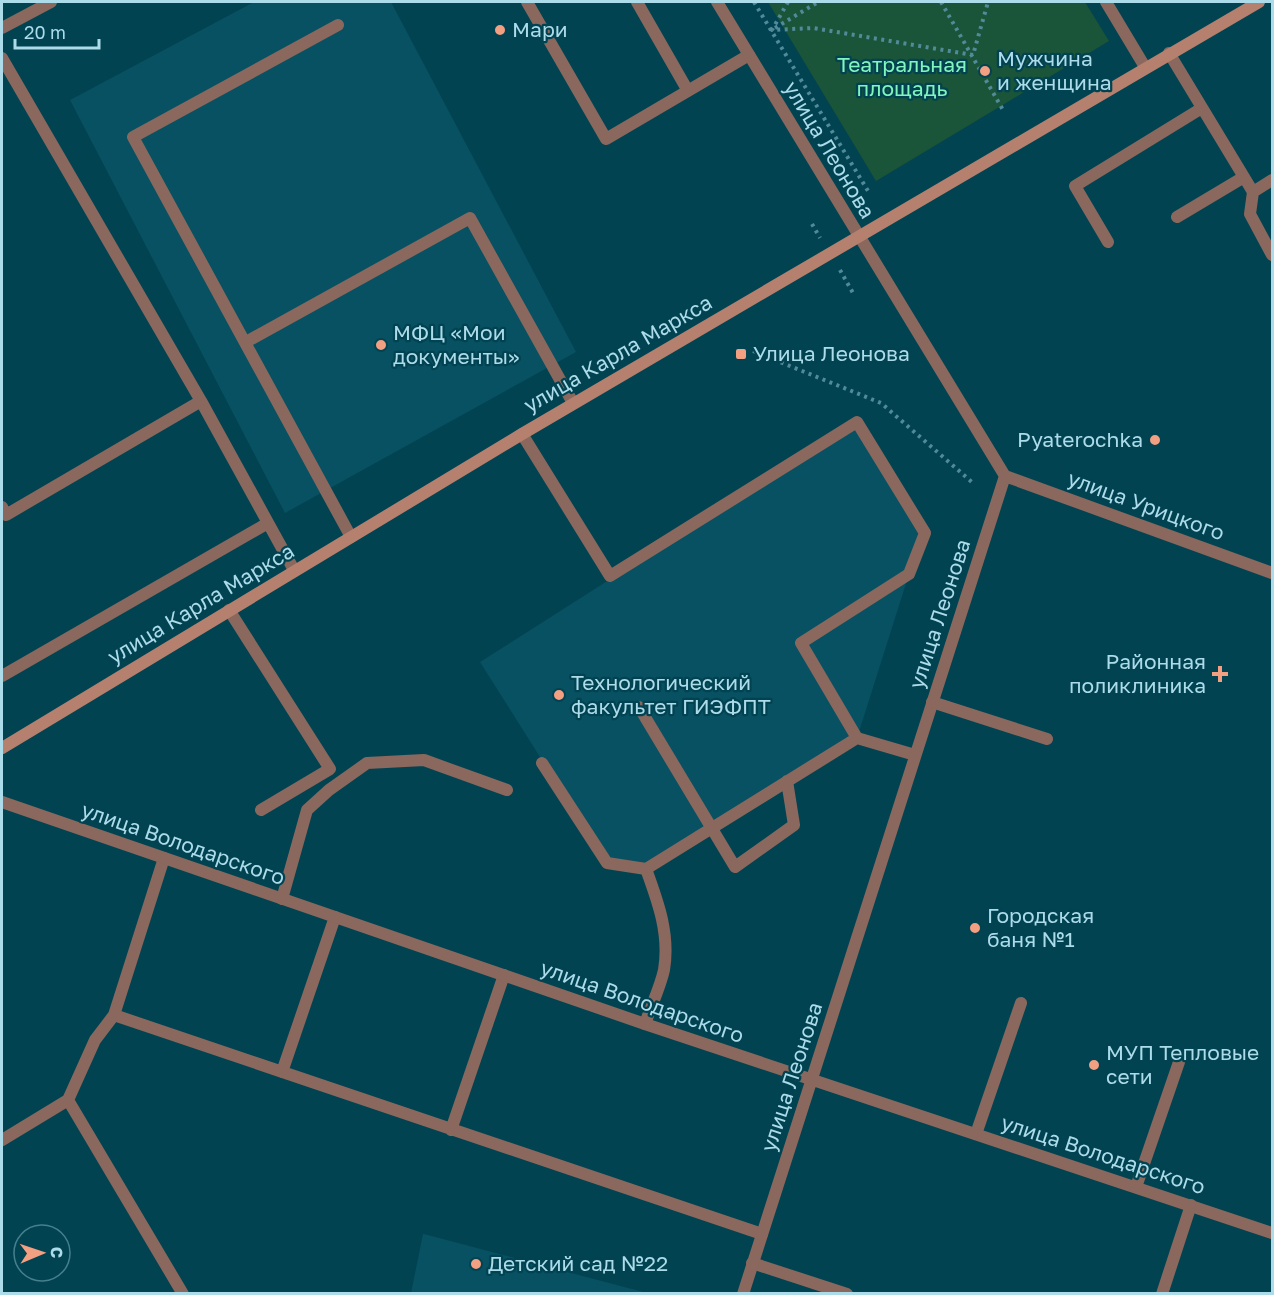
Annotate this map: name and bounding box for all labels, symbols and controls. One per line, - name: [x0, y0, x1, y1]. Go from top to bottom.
- scale bar: [15, 12, 99, 50]
- place label: Мари: [512, 16, 568, 42]
- text: 20 m: [24, 21, 66, 43]
- marker: Мари: [493, 23, 507, 37]
- place label: Мужчина и женщина: [997, 45, 1112, 95]
- park label: Театральная площадь: [837, 51, 967, 101]
- marker: Мужчина и женщина: [978, 64, 992, 78]
- street label: улица Леонова: [779, 76, 881, 223]
- street label: улица Карла Маркса: [519, 289, 716, 418]
- place label: МФЦ «Мои документы»: [393, 319, 520, 369]
- marker: МФЦ «Мои документы»: [374, 338, 388, 352]
- place label: Улица Леонова: [753, 340, 910, 366]
- marker: Улица Леонова: [734, 347, 748, 361]
- place label: Pyaterochka: [1017, 426, 1143, 452]
- marker: Pyaterochka: [1148, 433, 1162, 447]
- street label: улица Урицкого: [1064, 465, 1228, 546]
- street label: улица Леонова: [903, 536, 975, 692]
- street label: улица Карла Маркса: [102, 537, 298, 669]
- place label: Районная поликлиника: [1069, 648, 1206, 698]
- marker: Районная поликлиника: [1211, 665, 1229, 683]
- place label: Технологический факультет ГИЭФПТ: [571, 669, 771, 719]
- marker: Технологический факультет ГИЭФПТ: [552, 688, 566, 702]
- street label: улица Володарского: [78, 796, 288, 890]
- place label: Городская баня №1: [987, 902, 1094, 952]
- marker: Городская баня №1: [968, 921, 982, 935]
- street label: улица Володарского: [537, 954, 747, 1048]
- street label: улица Леонова: [755, 999, 827, 1155]
- place label: МУП Тепловые сети: [1106, 1039, 1259, 1089]
- marker: МУП Тепловые сети: [1087, 1058, 1101, 1072]
- street label: улица Володарского: [998, 1109, 1209, 1199]
- north arrow: [12, 1223, 72, 1283]
- text: С: [47, 1246, 67, 1259]
- place label: Детский сад №22: [488, 1250, 668, 1276]
- marker: Детский сад №22: [469, 1257, 483, 1271]

